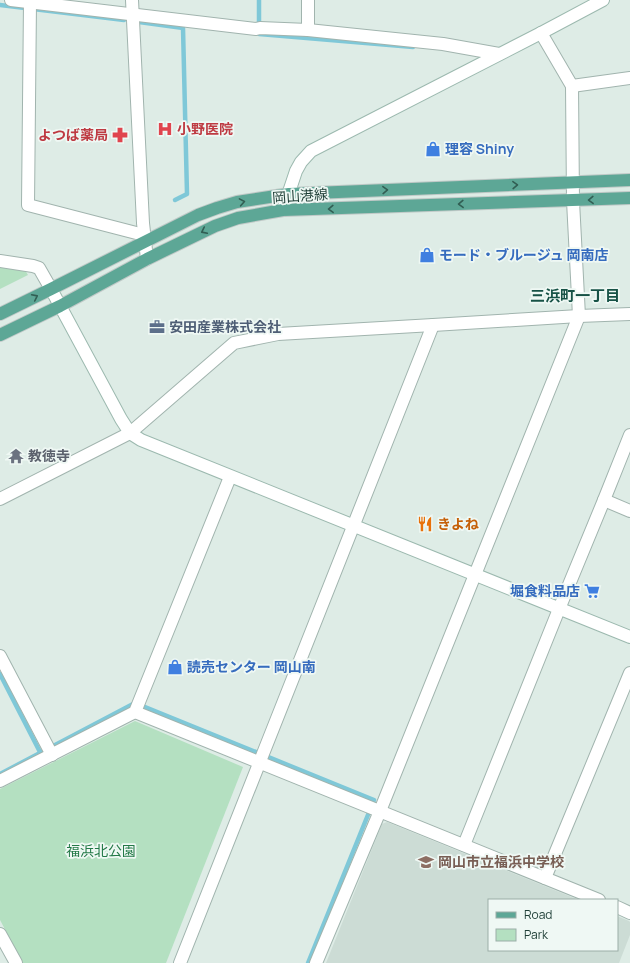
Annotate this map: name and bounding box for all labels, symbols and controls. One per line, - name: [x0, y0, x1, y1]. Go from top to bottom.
- place label: 小野医院: [177, 119, 233, 138]
- hospital icon: 小野医院: [156, 120, 174, 138]
- place label: よつば薬局: [38, 125, 108, 144]
- pharmacy icon: よつば薬局: [111, 126, 129, 144]
- place label: 理容 Shiny: [445, 139, 514, 158]
- shop icon: 理容 Shiny: [424, 140, 442, 158]
- one-way arrow: [512, 180, 518, 189]
- street label: 岡山港線: [271, 184, 329, 207]
- one-way arrow: [382, 186, 388, 195]
- one-way arrow: [588, 196, 594, 204]
- one-way arrow: [238, 198, 245, 207]
- one-way arrow: [458, 200, 464, 209]
- one-way arrow: [328, 205, 334, 213]
- one-way arrow: [201, 226, 209, 234]
- place label: モード・ブルージュ 岡南店: [439, 245, 609, 264]
- shop icon: モード・ブルージュ 岡南店: [418, 246, 436, 264]
- district label: 三浜町一丁目: [530, 285, 620, 306]
- one-way arrow: [31, 294, 38, 302]
- place label: 安田産業株式会社: [169, 317, 281, 336]
- office icon: 安田産業株式会社: [148, 318, 166, 336]
- place label: 教徳寺: [28, 446, 70, 465]
- temple icon: 教徳寺: [7, 447, 25, 465]
- place label: きよね: [437, 514, 479, 533]
- restaurant icon: きよね: [416, 515, 434, 533]
- place label: 堀食料品店: [510, 581, 580, 600]
- supermarket icon: 堀食料品店: [583, 582, 601, 600]
- place label: 読売センター 岡山南: [187, 657, 316, 676]
- shop icon: 読売センター 岡山南: [166, 658, 184, 676]
- park label: 福浜北公園: [66, 841, 136, 860]
- place label: 岡山市立福浜中学校: [438, 852, 564, 871]
- school or university icon: 岡山市立福浜中学校: [417, 853, 435, 871]
- legend: [488, 899, 618, 951]
- text: Road: [524, 906, 552, 923]
- text: Park: [524, 926, 549, 943]

